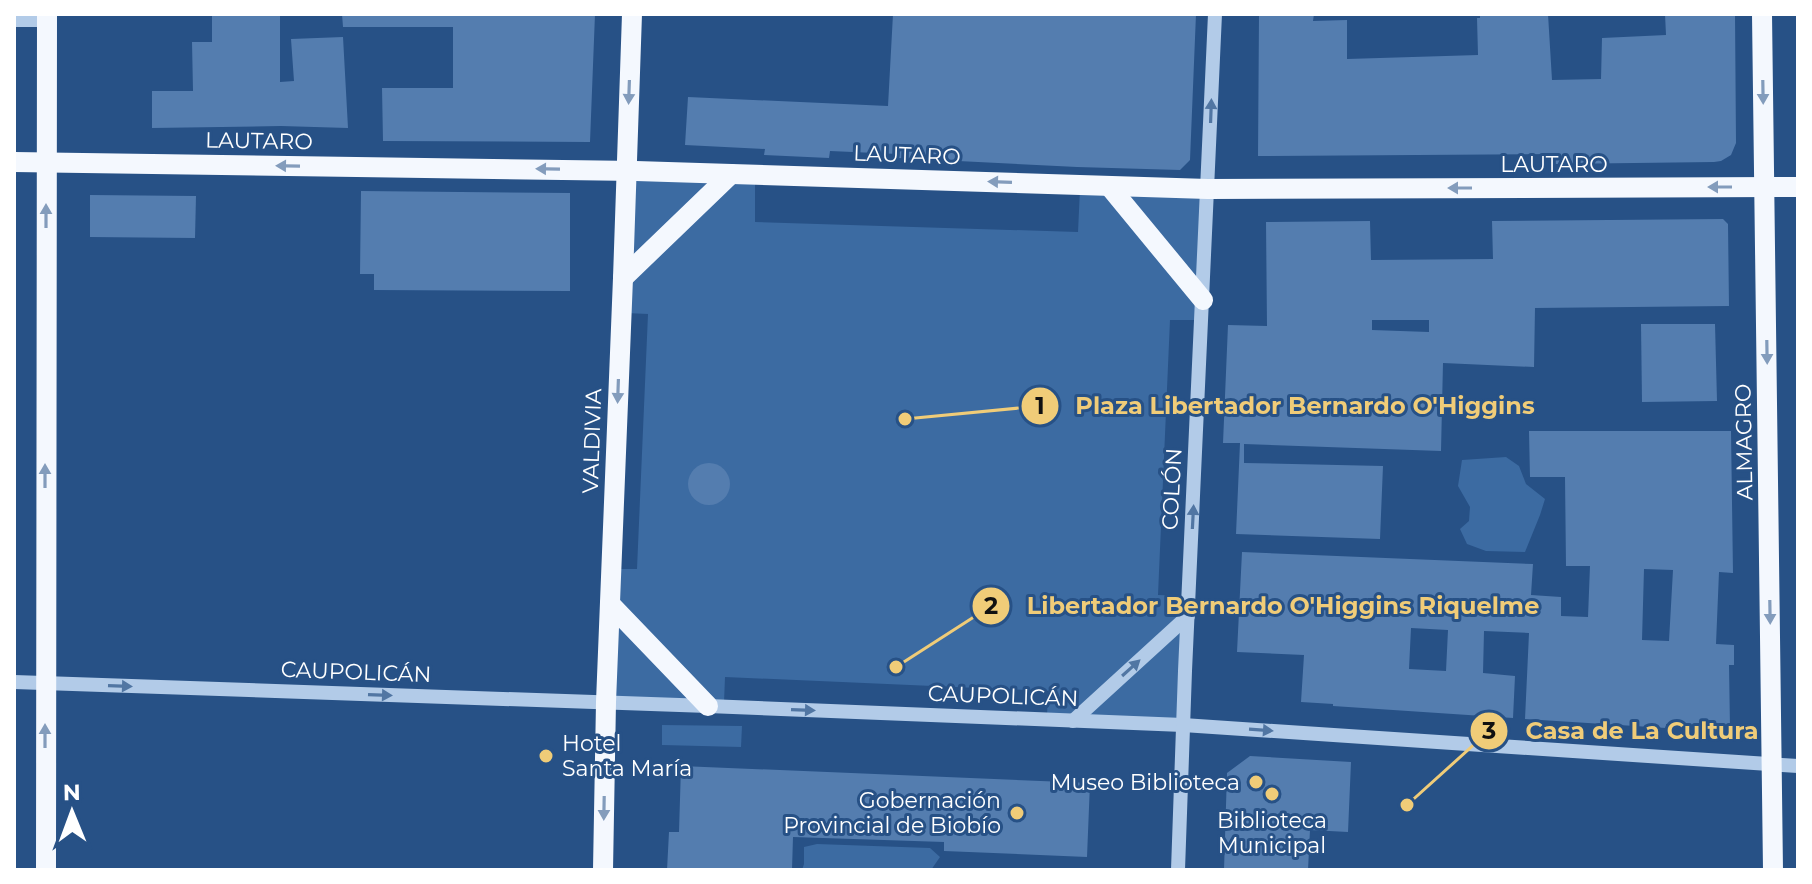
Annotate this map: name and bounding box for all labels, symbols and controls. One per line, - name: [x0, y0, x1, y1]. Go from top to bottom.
- one-way arrow: [622, 80, 635, 105]
- one-way arrow: [1757, 80, 1770, 105]
- one-way arrow: [1204, 98, 1217, 123]
- street label: LAUTARO: [205, 127, 313, 155]
- street label: LAUTARO: [853, 140, 961, 170]
- street label: LAUTARO: [1500, 151, 1608, 178]
- one-way arrow: [275, 159, 300, 172]
- one-way arrow: [535, 163, 560, 175]
- one-way arrow: [987, 176, 1012, 189]
- one-way arrow: [1707, 181, 1732, 193]
- one-way arrow: [1447, 182, 1472, 194]
- one-way arrow: [40, 203, 52, 228]
- one-way arrow: [1761, 340, 1773, 365]
- one-way arrow: [611, 379, 624, 404]
- callout: Plaza Libertador Bernardo O'Higgins: [1020, 382, 1551, 430]
- street label: ALMAGRO: [1729, 383, 1759, 501]
- street label: VALDIVIA: [577, 388, 607, 494]
- text: 1: [1035, 391, 1045, 420]
- text: Plaza Libertador Bernardo O'Higgins: [1075, 391, 1535, 420]
- street label: COLÓN: [1156, 447, 1188, 531]
- one-way arrow: [39, 463, 51, 488]
- one-way arrow: [1186, 504, 1199, 529]
- callout: Libertador Bernardo O'Higgins Riquelme: [971, 582, 1555, 630]
- text: 2: [984, 591, 998, 620]
- text: Libertador Bernardo O'Higgins Riquelme: [1027, 591, 1539, 620]
- one-way arrow: [1764, 600, 1776, 625]
- street label: CAUPOLICÁN: [280, 656, 432, 688]
- one-way arrow: [1121, 660, 1140, 678]
- one-way arrow: [108, 679, 133, 692]
- street label: CAUPOLICÁN: [927, 680, 1079, 712]
- one-way arrow: [368, 688, 393, 701]
- one-way arrow: [791, 703, 816, 716]
- callout: Casa de La Cultura: [1469, 707, 1774, 755]
- text: 3: [1481, 716, 1496, 745]
- text: Casa de La Cultura: [1525, 716, 1759, 745]
- one-way arrow: [39, 723, 51, 748]
- one-way arrow: [1249, 724, 1274, 737]
- place label: Hotel Santa María: [562, 730, 692, 782]
- marker: Hotel Santa María: [537, 747, 555, 765]
- place label: Museo Biblioteca: [1050, 769, 1240, 796]
- north arrow: [32, 772, 112, 852]
- marker: Museo Biblioteca: [1247, 773, 1265, 791]
- text: N: [63, 779, 81, 806]
- marker: Biblioteca Municipal: [1263, 785, 1281, 803]
- place label: Gobernación Provincial de Biobío: [783, 787, 1001, 839]
- one-way arrow: [598, 796, 610, 821]
- marker: Gobernación Provincial de Biobío: [1008, 804, 1026, 822]
- place label: Biblioteca Municipal: [1217, 807, 1327, 859]

